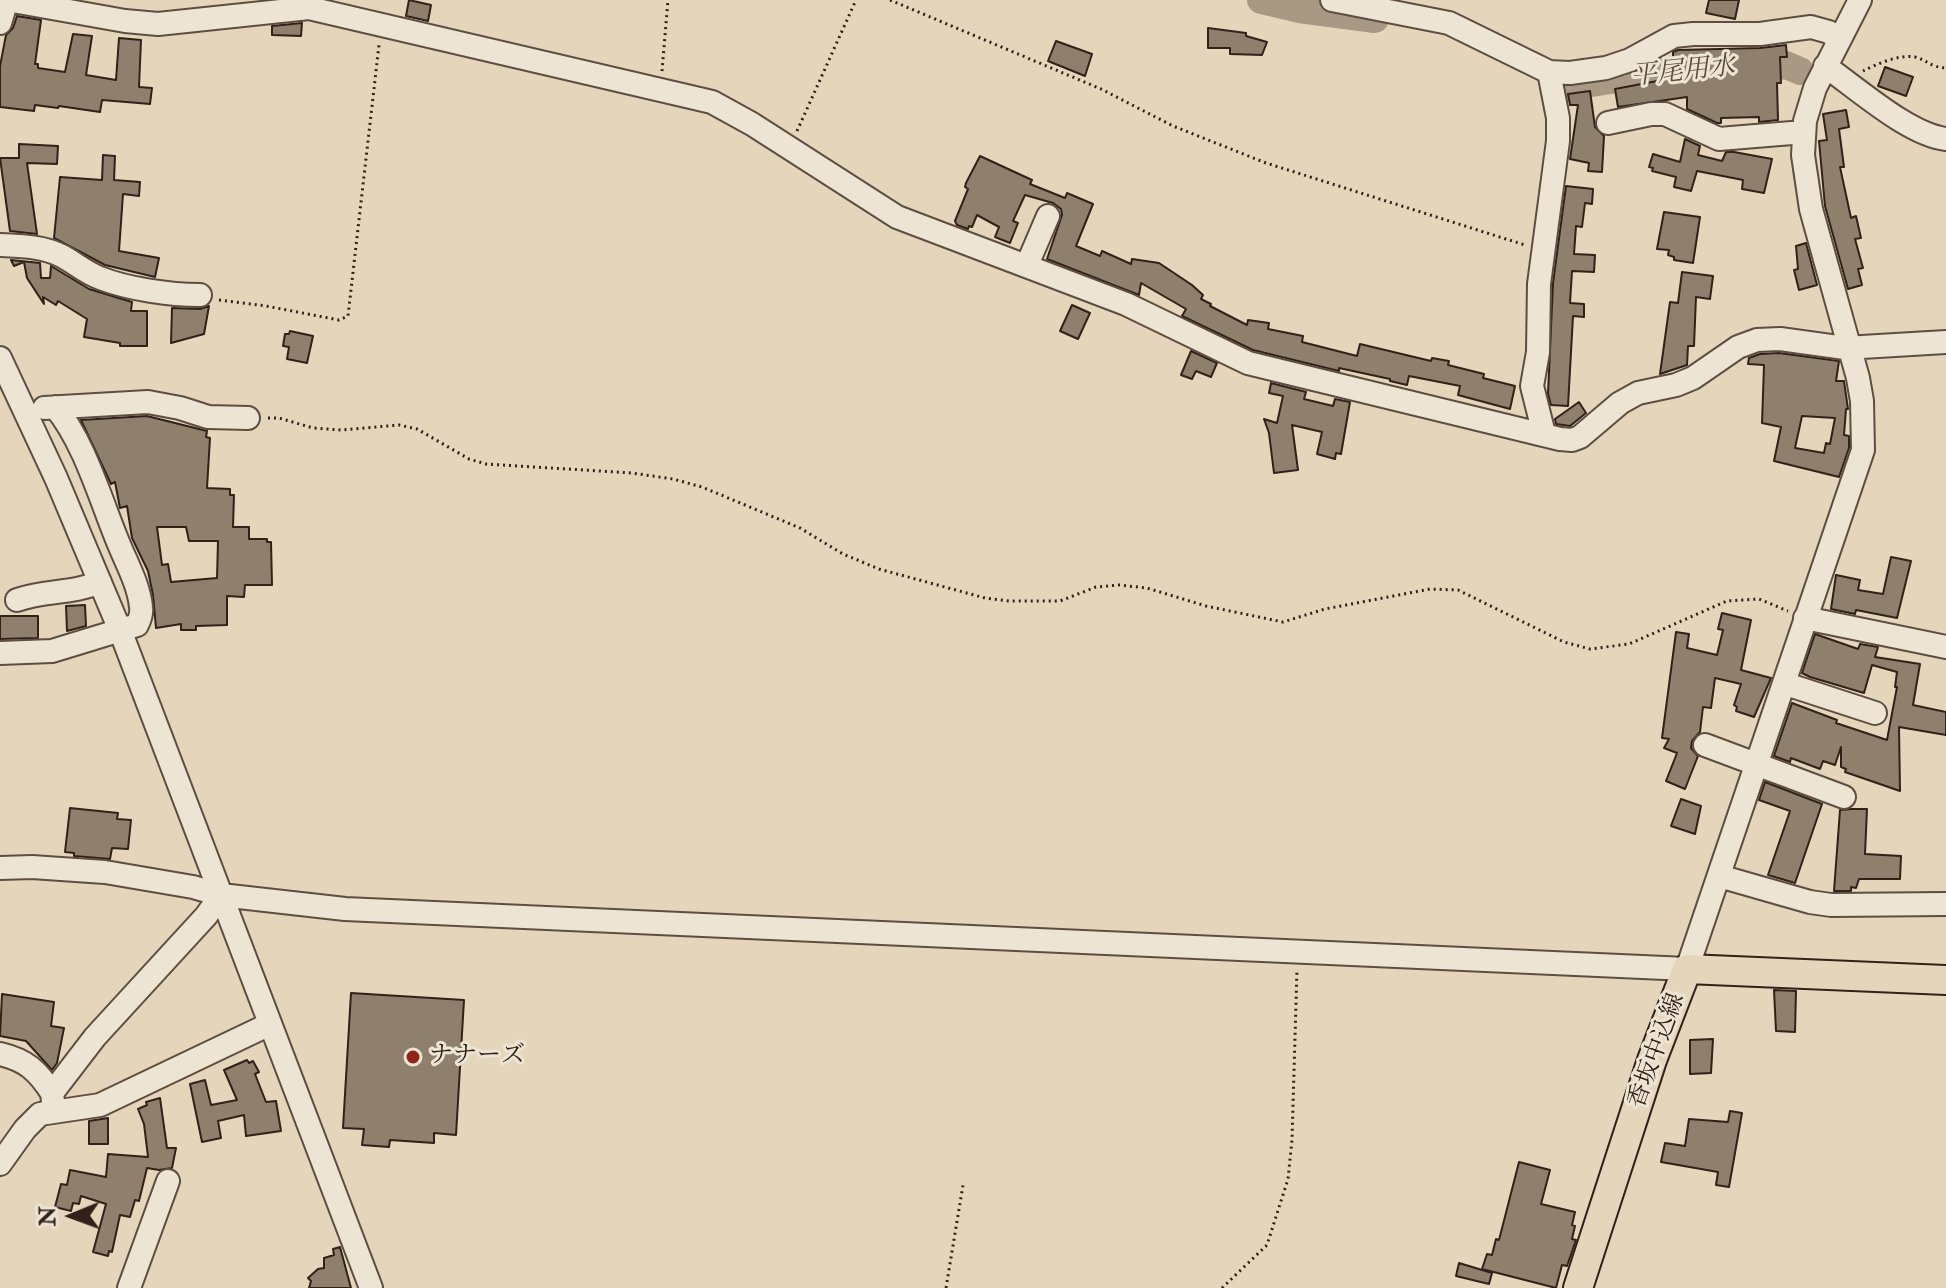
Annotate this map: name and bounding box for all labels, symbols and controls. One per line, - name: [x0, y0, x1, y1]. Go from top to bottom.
- water label: 平尾用水: [1630, 52, 1736, 94]
- street label: 香坂中込線: [1624, 990, 1692, 1112]
- place label: ナナーズ: [429, 1043, 525, 1071]
- marker: ナナーズ: [404, 1048, 422, 1066]
- north arrow: [32, 1176, 112, 1256]
- text: N: [34, 1206, 62, 1227]

